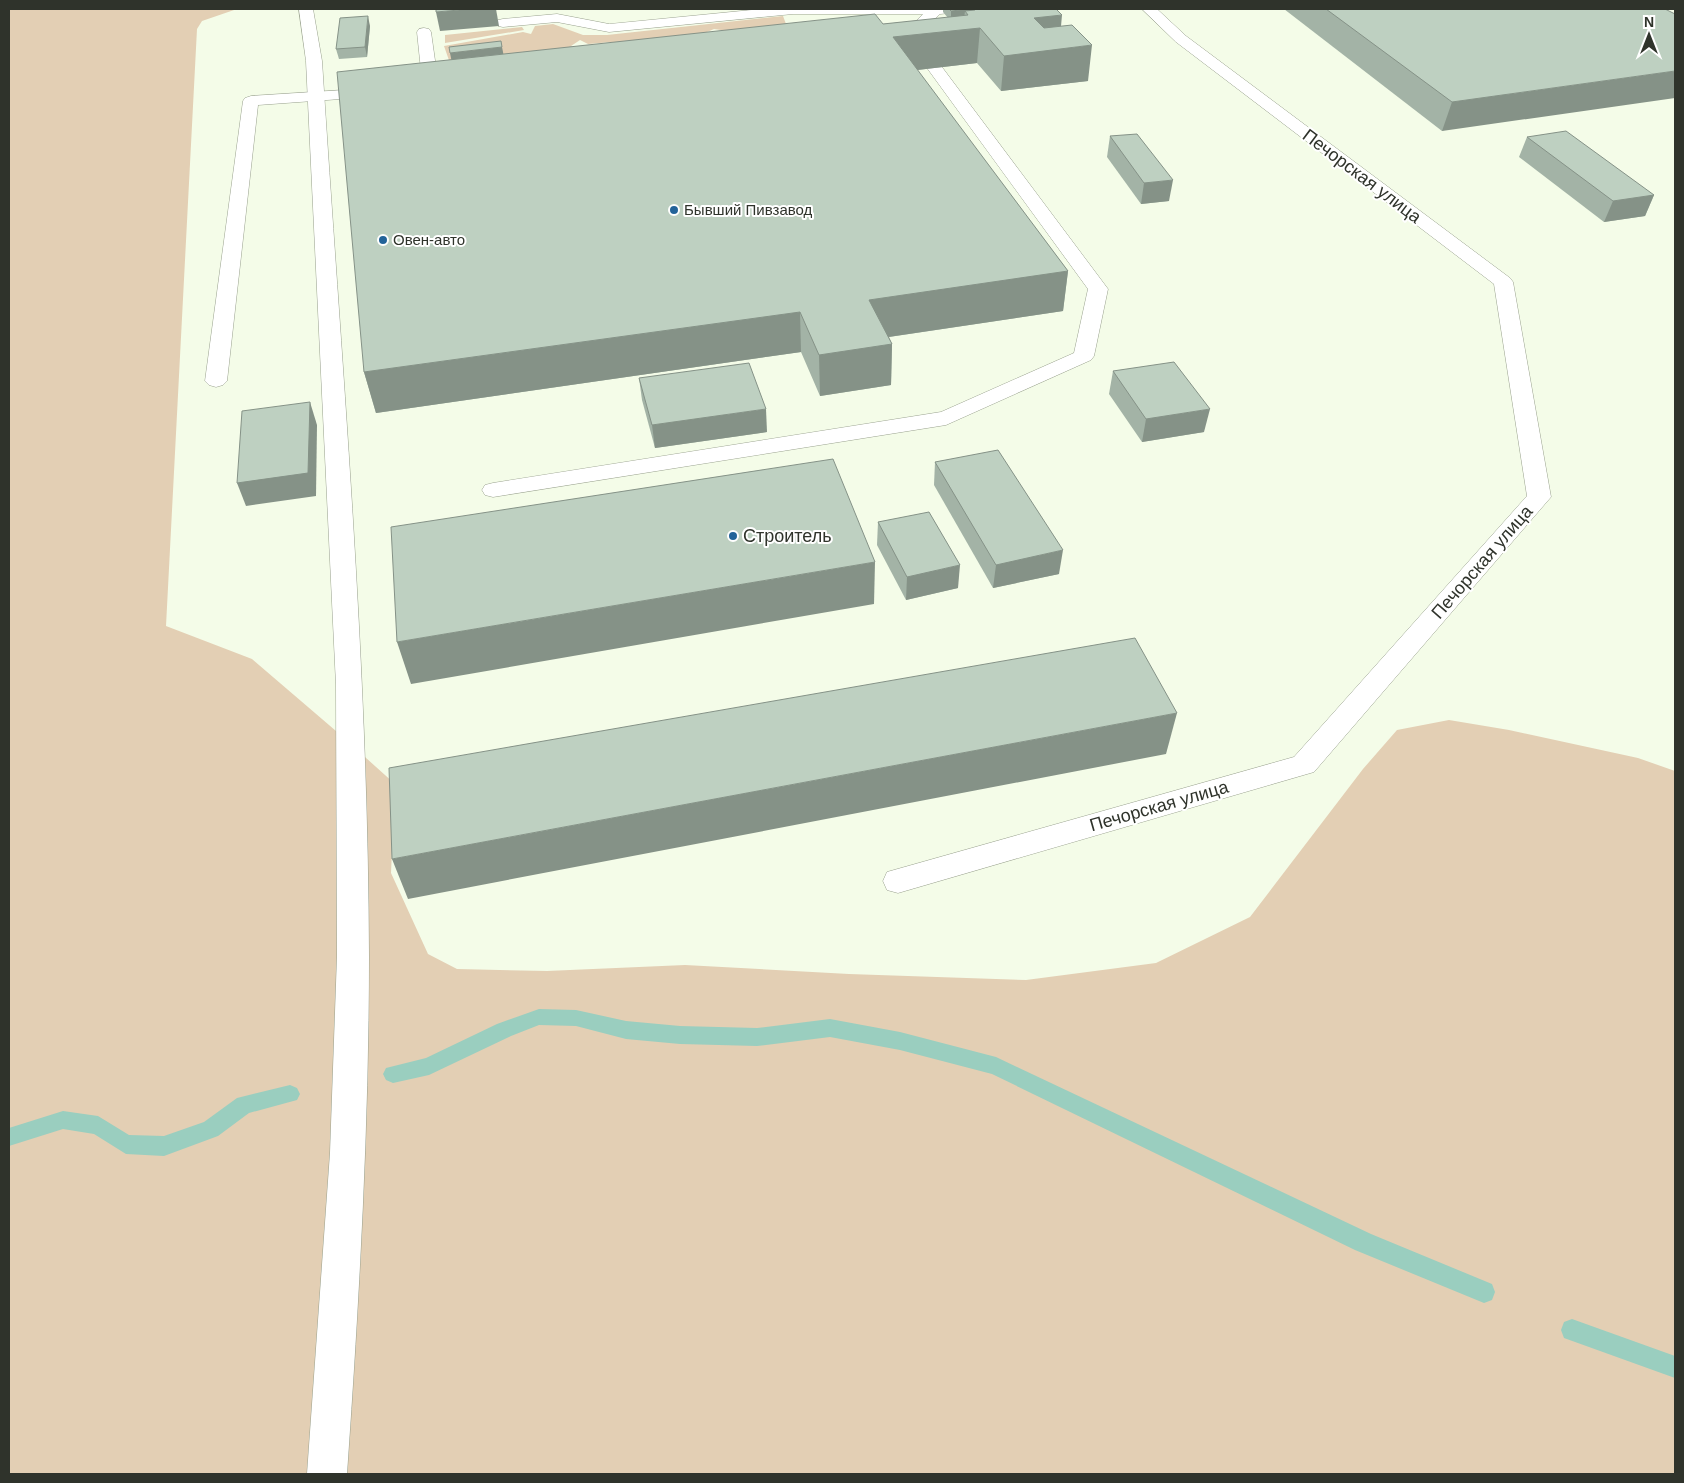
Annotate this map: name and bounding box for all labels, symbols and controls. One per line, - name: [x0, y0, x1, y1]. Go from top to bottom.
- north arrow: [1624, 10, 1674, 60]
- text: N: [1644, 14, 1654, 30]
- street label: Печорская улица: [1299, 125, 1426, 228]
- place label: Бывший Пивзавод: [684, 201, 813, 218]
- marker: Бывший Пивзавод: [668, 204, 680, 216]
- place label: Овен-авто: [393, 231, 465, 248]
- marker: Овен-авто: [377, 234, 389, 246]
- street label: Печорская улица: [1427, 501, 1537, 623]
- place label: Строитель: [743, 526, 832, 546]
- marker: Строитель: [727, 530, 739, 542]
- street label: Печорская улица: [1087, 776, 1232, 835]

